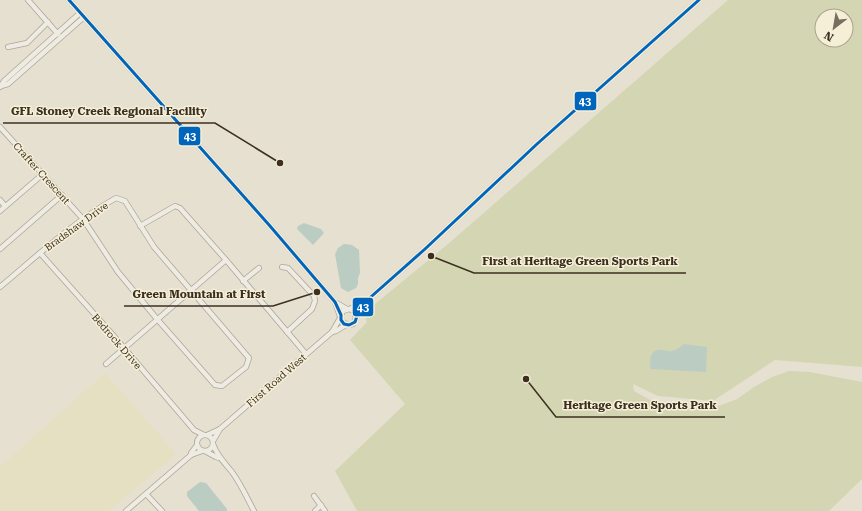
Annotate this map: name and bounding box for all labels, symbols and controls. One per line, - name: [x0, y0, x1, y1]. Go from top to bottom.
- north arrow: [814, 8, 854, 48]
- text: N: [822, 28, 836, 44]
- line badge: 43: [574, 91, 597, 111]
- text: 43: [579, 95, 591, 108]
- callout: GFL Stoney Creek Regional Facility: [3, 100, 215, 123]
- text: GFL Stoney Creek Regional Facility: [11, 105, 207, 118]
- line badge: 43: [178, 126, 201, 146]
- text: 43: [184, 130, 196, 143]
- street label: Crafter Crescent: [11, 140, 72, 207]
- street label: Bradshaw Drive: [42, 199, 111, 253]
- callout: First at Heritage Green Sports Park: [474, 250, 686, 273]
- text: First at Heritage Green Sports Park: [482, 255, 678, 268]
- callout: Green Mountain at First: [124, 283, 273, 306]
- text: Green Mountain at First: [133, 288, 266, 301]
- line badge: 43: [352, 297, 374, 317]
- text: 43: [357, 301, 369, 314]
- street label: Bedrock Drive: [90, 312, 144, 372]
- street label: First Road West: [244, 351, 308, 409]
- callout: Heritage Green Sports Park: [556, 394, 725, 417]
- text: Heritage Green Sports Park: [563, 399, 717, 412]

